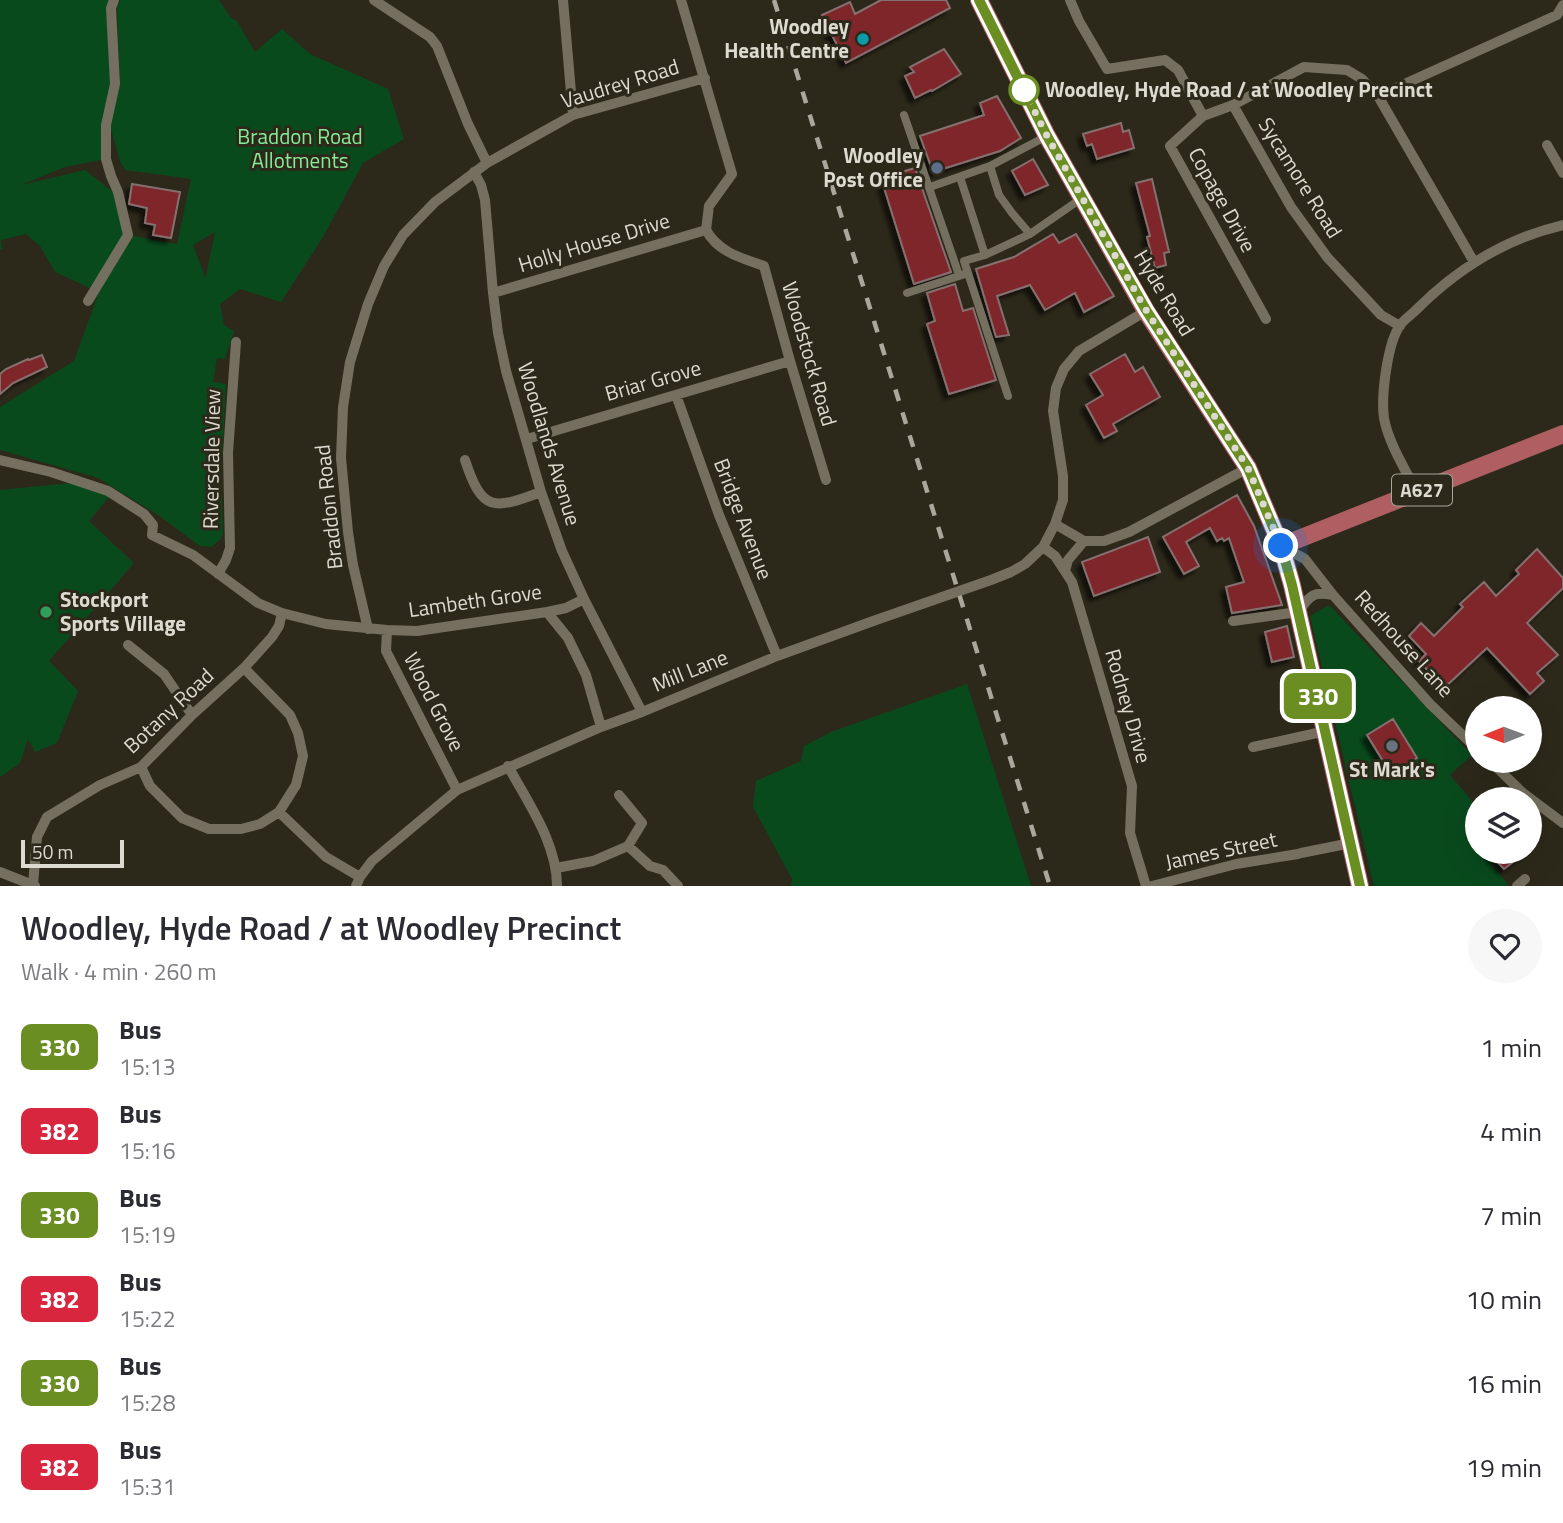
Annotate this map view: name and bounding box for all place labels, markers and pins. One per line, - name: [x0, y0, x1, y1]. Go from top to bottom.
- place label: Woodley Health Centre: [724, 10, 849, 66]
- marker: Woodley Health Centre: [855, 31, 871, 47]
- place label: Woodley, Hyde Road / at Woodley Precinct: [1045, 73, 1433, 105]
- marker: Woodley, Hyde Road / at Woodley Precinct: [1009, 75, 1039, 105]
- place label: Woodley Post Office: [823, 139, 923, 195]
- marker: Woodley Post Office: [929, 160, 945, 176]
- place label: Stockport Sports Village: [60, 583, 186, 639]
- marker: Stockport Sports Village: [38, 604, 54, 620]
- marker: St Mark's: [1384, 738, 1400, 754]
- place label: St Mark's: [1349, 753, 1435, 785]

